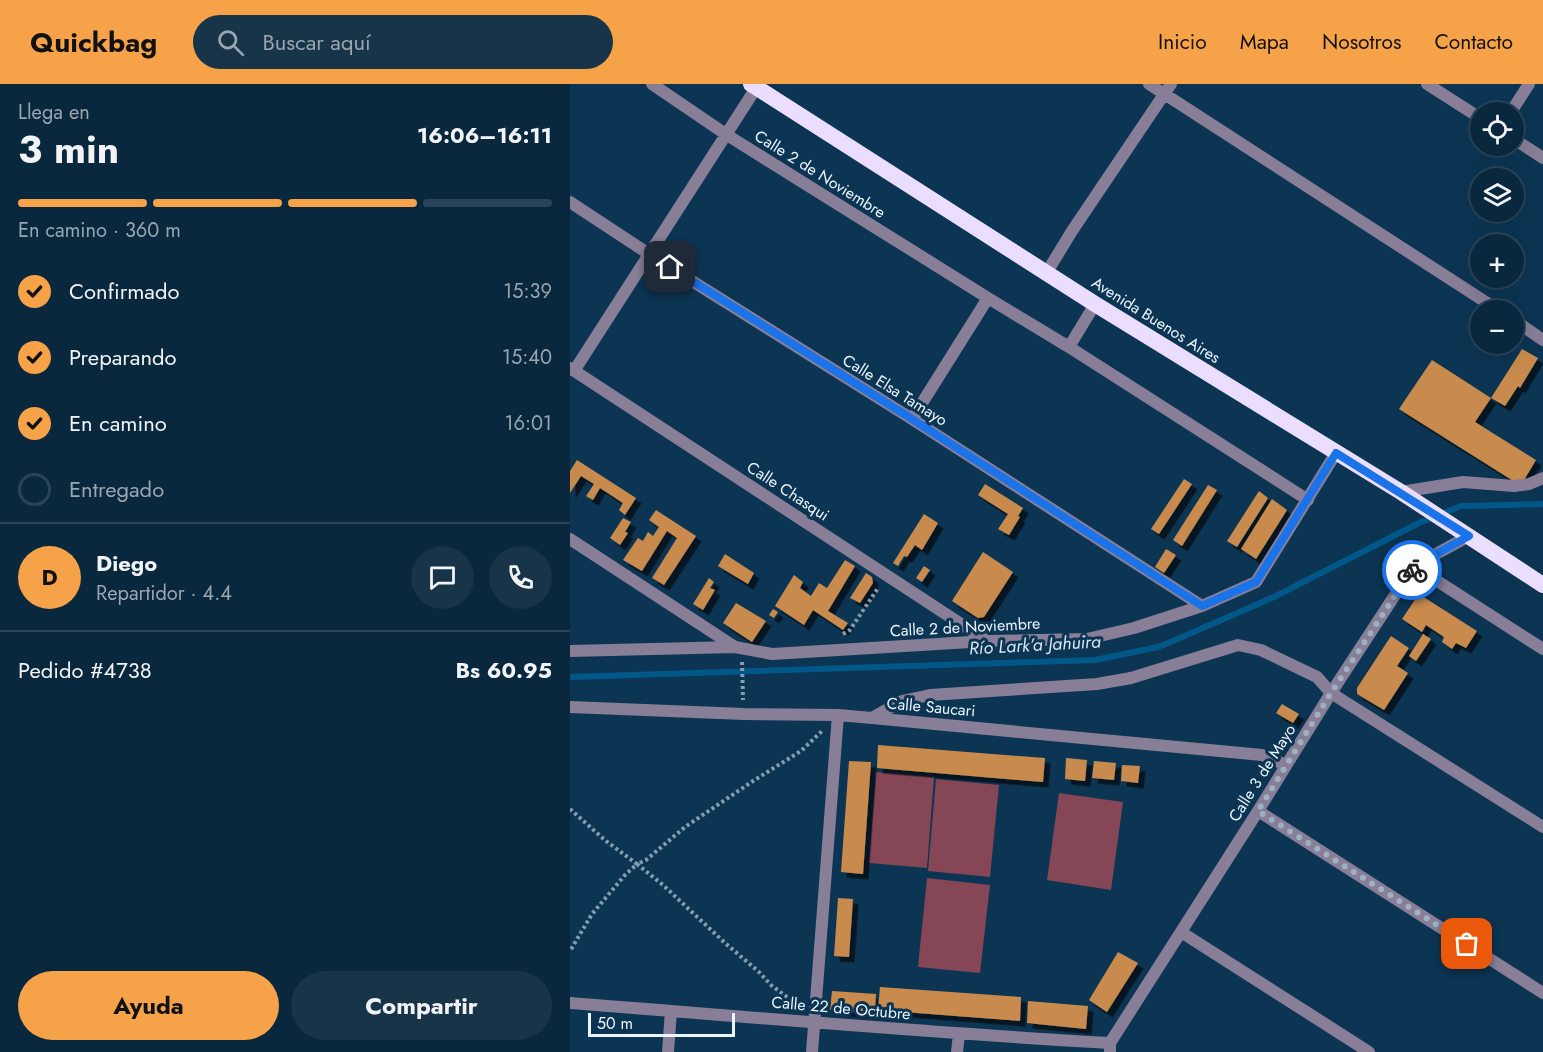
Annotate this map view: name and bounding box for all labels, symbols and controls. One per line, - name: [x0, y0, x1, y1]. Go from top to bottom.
- search box: [193, 15, 613, 69]
- text: Quickbag: [30, 22, 157, 63]
- icon: search: [214, 26, 247, 59]
- text: Buscar aquí: [262, 26, 371, 58]
- text: Inicio: [1158, 27, 1207, 57]
- text: Mapa: [1240, 27, 1289, 57]
- text: Nosotros: [1322, 27, 1401, 57]
- text: Contacto: [1434, 27, 1513, 57]
- text: Llega en: [18, 98, 90, 127]
- map controls: [1470, 102, 1524, 354]
- button: locate: [1470, 102, 1524, 156]
- text: 16:06–16:11: [417, 119, 552, 151]
- text: 3 min: [18, 121, 119, 178]
- street label: Calle 2 de Noviembre: [750, 124, 890, 224]
- button: layers: [1470, 168, 1524, 222]
- text: En camino · 360 m: [18, 216, 181, 245]
- button: +: [1470, 234, 1524, 288]
- pin: [644, 241, 695, 292]
- icon: home: [653, 250, 686, 283]
- street label: Avenida Buenos Aires: [1087, 271, 1225, 369]
- icon: check: [18, 275, 51, 308]
- text: Confirmado: [69, 275, 179, 307]
- text: 15:39: [503, 277, 552, 306]
- button: −: [1470, 300, 1524, 354]
- icon: check: [18, 341, 51, 374]
- text: Preparando: [69, 341, 177, 373]
- text: 15:40: [502, 343, 552, 372]
- street label: Calle Elsa Tamayo: [838, 349, 952, 432]
- icon: check: [18, 407, 51, 440]
- text: En camino: [69, 407, 167, 439]
- text: 16:01: [504, 409, 552, 438]
- street label: Calle Chasqui: [742, 456, 834, 526]
- text: Entregado: [69, 473, 164, 505]
- courier: [1382, 540, 1442, 600]
- button: chat: [411, 546, 474, 609]
- button: phone: [489, 546, 552, 609]
- text: Diego: [96, 547, 157, 579]
- icon: bike: [1396, 554, 1429, 587]
- text: D: [41, 561, 58, 593]
- text: Repartidor · 4.4: [96, 579, 232, 608]
- street label: Calle 2 de Noviembre: [889, 612, 1041, 642]
- water label: Río Lark’a Jahuira: [968, 629, 1102, 661]
- text: Pedido #4738: [18, 654, 152, 686]
- text: Bs 60.95: [455, 654, 552, 686]
- street label: Calle Saucari: [886, 692, 976, 722]
- street label: Calle 3 de Mayo: [1223, 720, 1301, 826]
- pin: [1441, 918, 1492, 969]
- icon: bag: [1450, 927, 1483, 960]
- button: Ayuda: [18, 971, 279, 1040]
- button: Compartir: [291, 971, 552, 1040]
- street label: Calle 22 de Octubre: [771, 990, 911, 1026]
- scale bar: [588, 1010, 735, 1038]
- text: 50 m: [597, 1012, 633, 1035]

